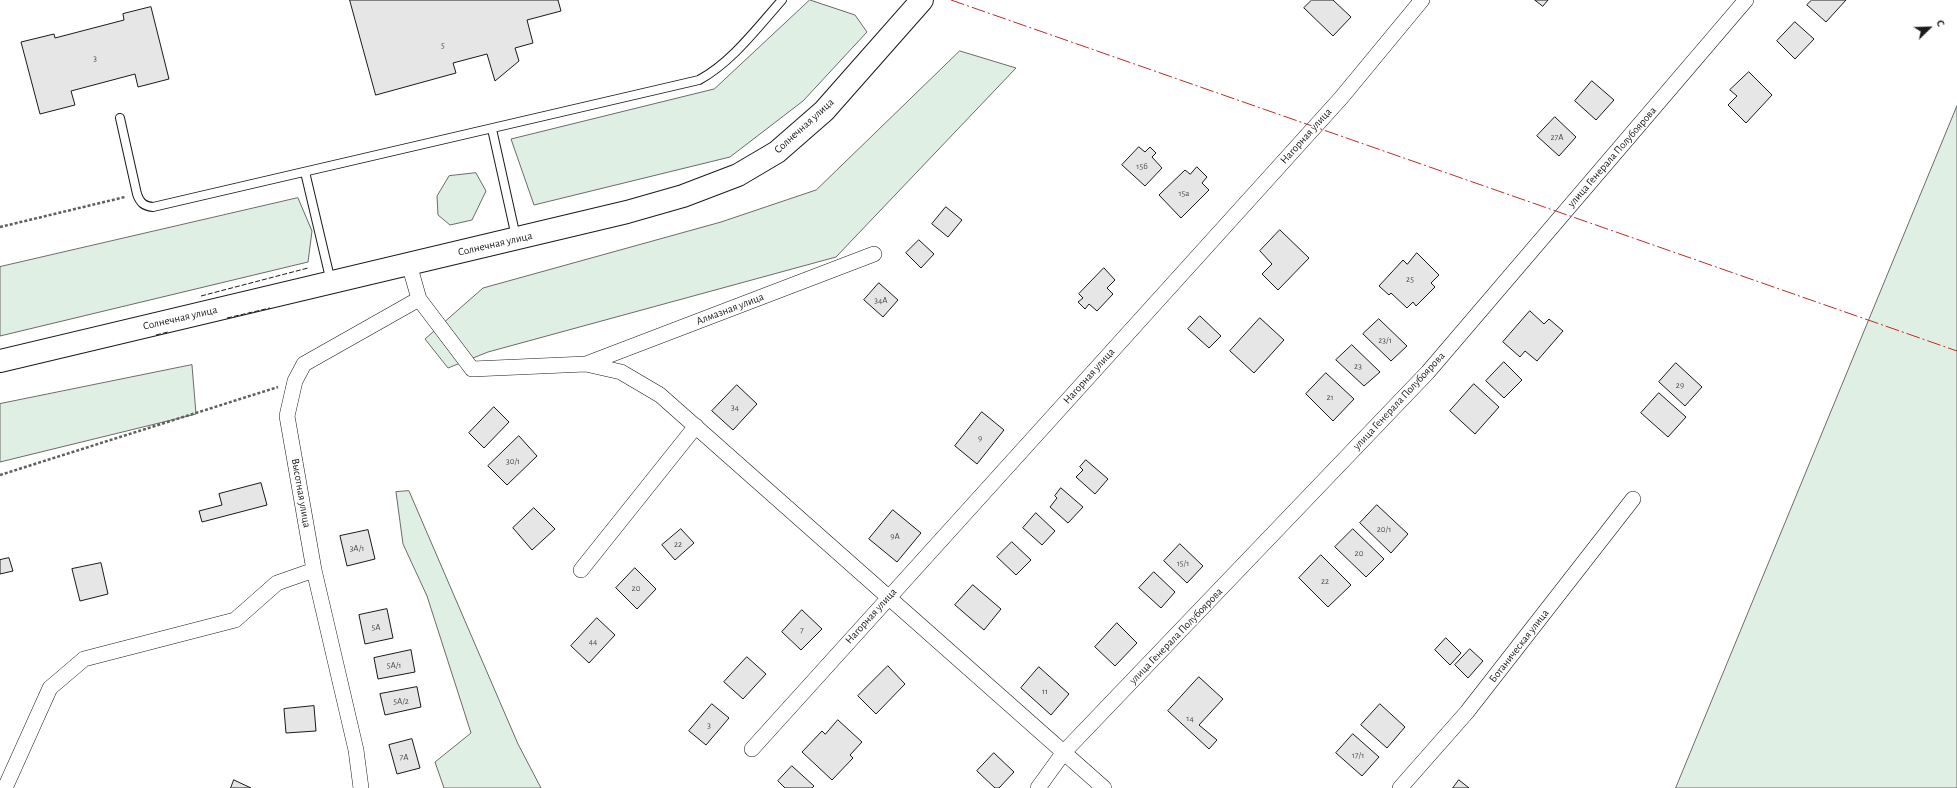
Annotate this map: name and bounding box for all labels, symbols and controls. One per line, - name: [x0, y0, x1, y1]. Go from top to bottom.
- north arrow: [1909, 8, 1949, 48]
- text: С: [1934, 18, 1947, 28]
- house number: 5: [441, 40, 445, 50]
- house number: 3: [93, 53, 97, 63]
- street label: Солнечная улица: [771, 96, 837, 156]
- street label: улица Генерала Полубоярова: [1565, 104, 1659, 210]
- street label: Нагорная улица: [1277, 105, 1335, 167]
- house number: 27А: [1550, 132, 1564, 142]
- house number: 15б: [1136, 161, 1148, 171]
- house number: 15а: [1179, 188, 1189, 198]
- street label: Солнечная улица: [456, 229, 534, 259]
- house number: 25: [1406, 274, 1414, 284]
- street label: Алмазная улица: [694, 290, 766, 328]
- house number: 34А: [874, 295, 888, 305]
- street label: Солнечная улица: [141, 303, 219, 333]
- house number: 23/1: [1378, 335, 1392, 345]
- street label: Нагорная улица: [1060, 345, 1118, 407]
- street label: улица Генерала Полубоярова: [1350, 349, 1448, 453]
- house number: 23: [1354, 361, 1362, 371]
- house number: 29: [1676, 380, 1684, 390]
- house number: 21: [1326, 392, 1334, 402]
- house number: 34: [731, 402, 739, 412]
- house number: 9: [978, 433, 982, 443]
- house number: 30/1: [506, 456, 520, 466]
- street label: Высотная улица: [288, 457, 314, 529]
- house number: 20/1: [1377, 524, 1391, 534]
- house number: 9А: [890, 531, 900, 541]
- house number: 22: [674, 539, 682, 549]
- house number: 3А/1: [350, 543, 364, 553]
- house number: 20: [1355, 548, 1363, 558]
- house number: 15/1: [1177, 558, 1189, 568]
- house number: 22: [1321, 576, 1329, 586]
- house number: 20: [632, 583, 640, 593]
- street label: Нагорная улица: [842, 585, 900, 647]
- street label: улица Генерала Полубоярова: [1127, 585, 1225, 687]
- street label: Ботаническая улица: [1486, 607, 1552, 685]
- house number: 5А: [371, 622, 381, 632]
- house number: 7: [800, 625, 804, 635]
- house number: 44: [589, 636, 597, 646]
- house number: 5А/1: [387, 660, 401, 670]
- house number: 11: [1042, 686, 1048, 696]
- house number: 5А/2: [393, 696, 409, 706]
- house number: 14: [1186, 713, 1194, 723]
- house number: 3: [707, 720, 711, 730]
- house number: 17/1: [1352, 750, 1364, 760]
- house number: 7А: [399, 752, 409, 762]

